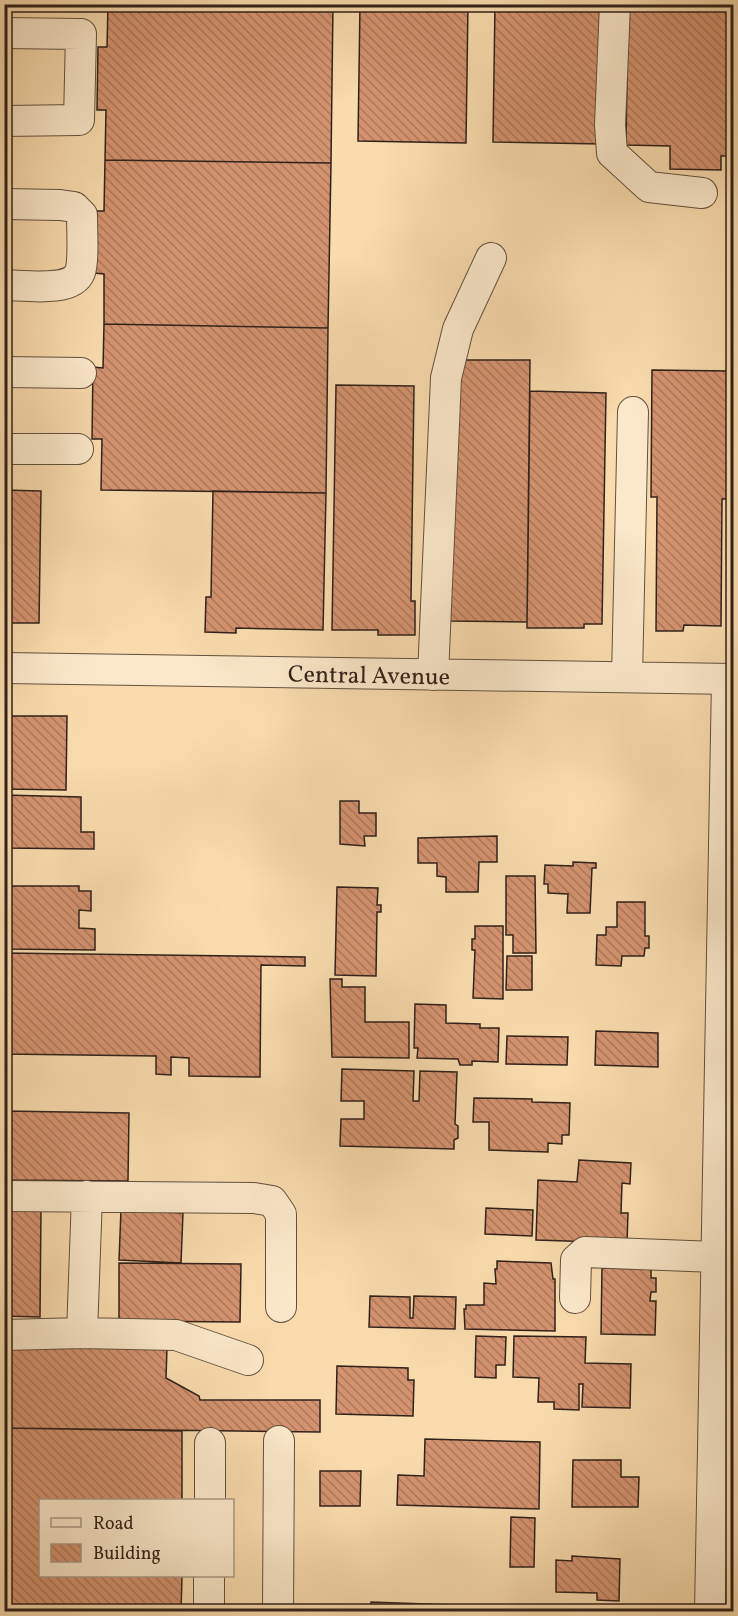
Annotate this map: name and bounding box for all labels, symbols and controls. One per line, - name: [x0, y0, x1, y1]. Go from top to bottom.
- street label: Central Avenue: [288, 659, 450, 695]
- legend: [39, 1499, 234, 1577]
- text: Road: [93, 1512, 134, 1537]
- text: Building: [93, 1542, 161, 1567]

